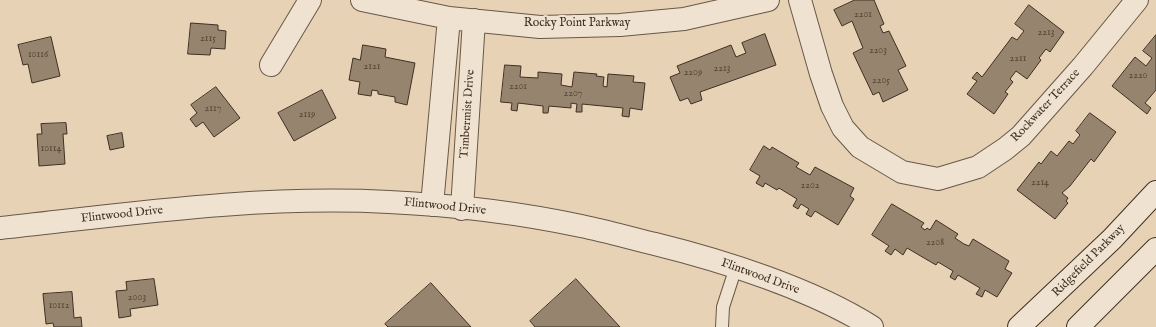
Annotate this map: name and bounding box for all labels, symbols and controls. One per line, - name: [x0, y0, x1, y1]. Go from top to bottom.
- house number: 2201: [854, 9, 872, 21]
- street label: Rocky Point Parkway: [524, 17, 630, 31]
- house number: 2213: [1038, 27, 1054, 39]
- house number: 2115: [200, 33, 216, 45]
- house number: 2203: [869, 45, 887, 57]
- house number: 10116: [28, 49, 48, 61]
- house number: 2211: [1010, 53, 1026, 65]
- house number: 2121: [364, 61, 380, 73]
- house number: 2213: [714, 63, 730, 75]
- street label: Rockwater Terrace: [1008, 66, 1084, 146]
- house number: 2209: [684, 67, 702, 79]
- street label: Timbermist Drive: [458, 69, 478, 159]
- house number: 2220: [1129, 70, 1147, 82]
- house number: 2205: [872, 75, 890, 87]
- house number: 2201: [509, 81, 527, 93]
- house number: 2207: [564, 88, 582, 100]
- house number: 2117: [205, 103, 221, 115]
- house number: 2119: [299, 109, 315, 121]
- house number: 10114: [41, 143, 61, 155]
- house number: 2214: [1031, 177, 1049, 189]
- house number: 2202: [801, 180, 819, 192]
- street label: Flintwood Drive: [403, 196, 487, 218]
- street label: Flintwood Drive: [80, 204, 164, 226]
- street label: Ridgefield Parkway: [1050, 222, 1128, 300]
- house number: 2208: [926, 237, 944, 249]
- street label: Flintwood Drive: [719, 256, 801, 298]
- house number: 2003: [128, 292, 146, 304]
- house number: 10112: [49, 300, 69, 312]

